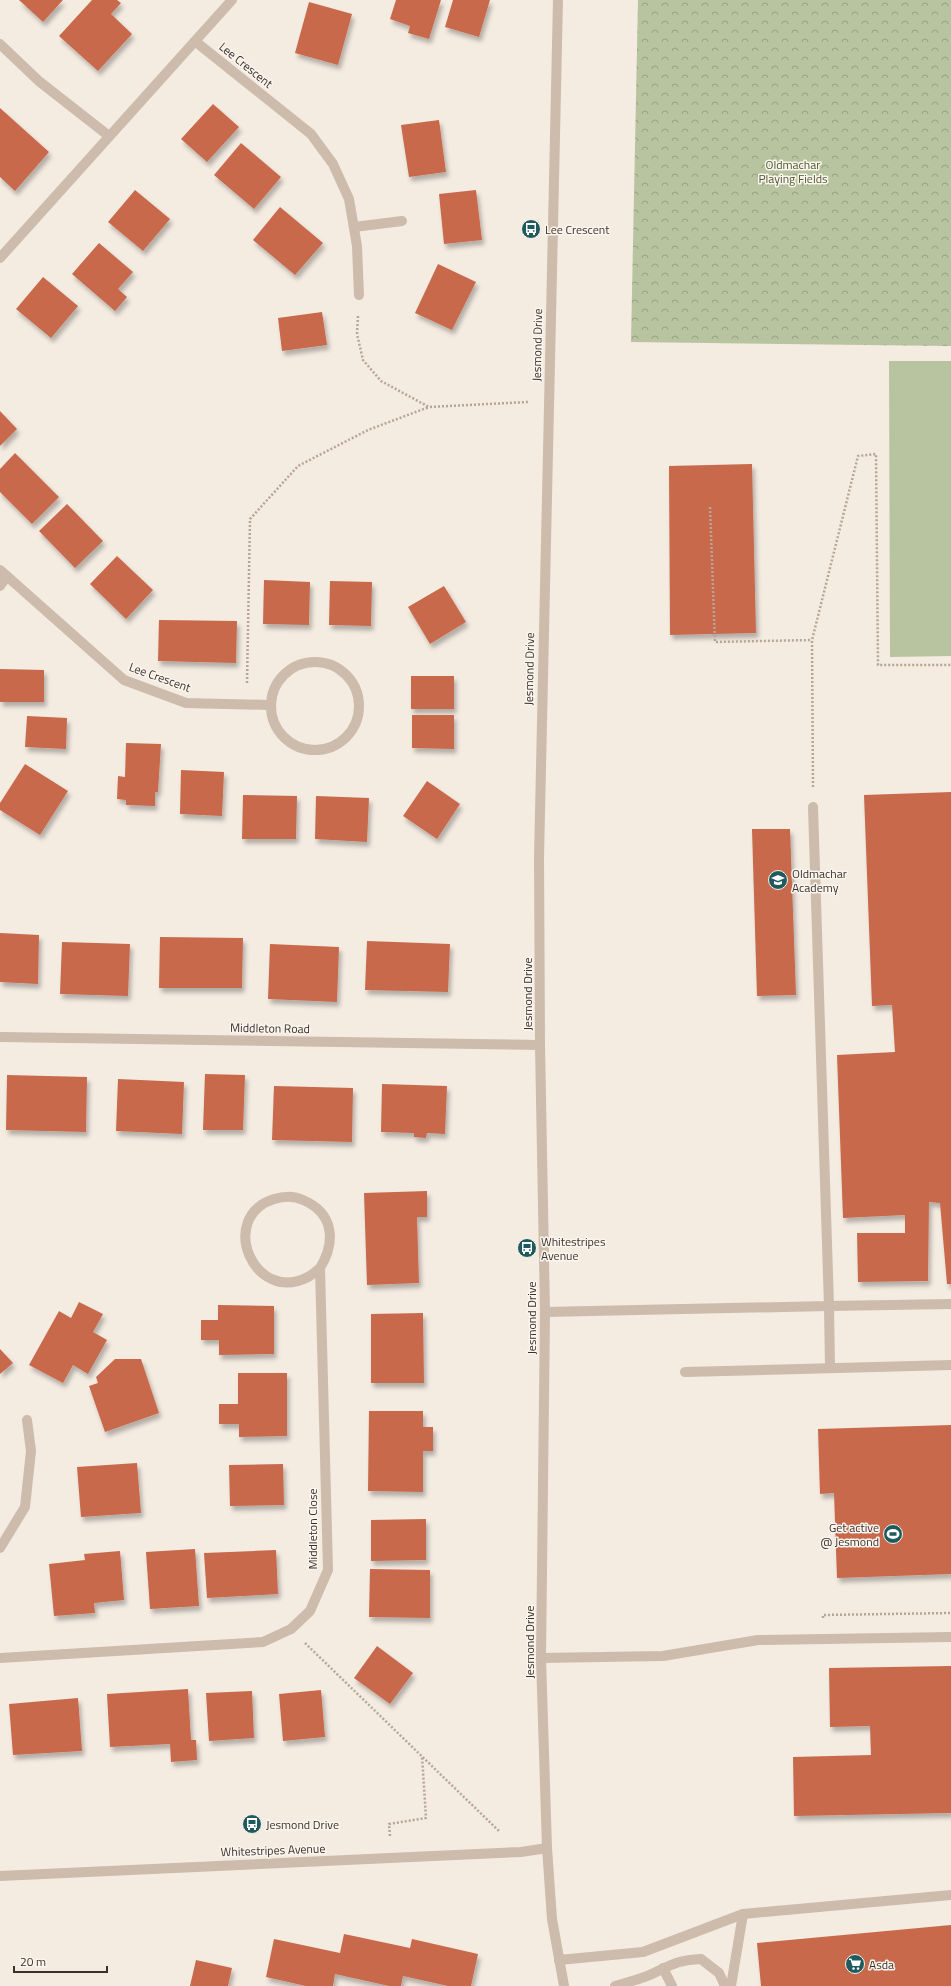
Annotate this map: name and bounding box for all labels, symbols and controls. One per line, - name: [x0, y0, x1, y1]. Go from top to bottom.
- street label: Lee Crescent: [215, 37, 278, 93]
- park label: Oldmachar Playing Fields: [758, 155, 828, 188]
- bus stop icon: Lee Crescent: [520, 218, 542, 240]
- place label: Lee Crescent: [545, 220, 610, 239]
- street label: Jesmond Drive: [527, 308, 547, 382]
- street label: Jesmond Drive: [519, 632, 539, 706]
- street label: Lee Crescent: [126, 657, 194, 697]
- place label: Oldmachar Academy: [792, 864, 847, 897]
- school or university icon: Oldmachar Academy: [767, 869, 789, 891]
- street label: Jesmond Drive: [518, 957, 537, 1031]
- street label: Middleton Road: [230, 1018, 310, 1038]
- place label: Whitestripes Avenue: [541, 1232, 606, 1265]
- bus stop icon: Whitestripes Avenue: [516, 1237, 538, 1259]
- street label: Jesmond Drive: [522, 1281, 541, 1355]
- street label: Middleton Close: [303, 1488, 322, 1570]
- place label: Get active @ Jesmond: [820, 1518, 879, 1551]
- sports icon: Get active @ Jesmond: [882, 1523, 904, 1545]
- street label: Jesmond Drive: [520, 1605, 539, 1679]
- bus stop icon: Jesmond Drive: [241, 1813, 263, 1835]
- place label: Jesmond Drive: [266, 1815, 339, 1834]
- street label: Whitestripes Avenue: [220, 1839, 326, 1861]
- scale bar: [14, 1948, 107, 1974]
- text: 20 m: [20, 1952, 46, 1971]
- supermarket icon: Asda: [844, 1953, 866, 1975]
- place label: Asda: [869, 1955, 894, 1974]

